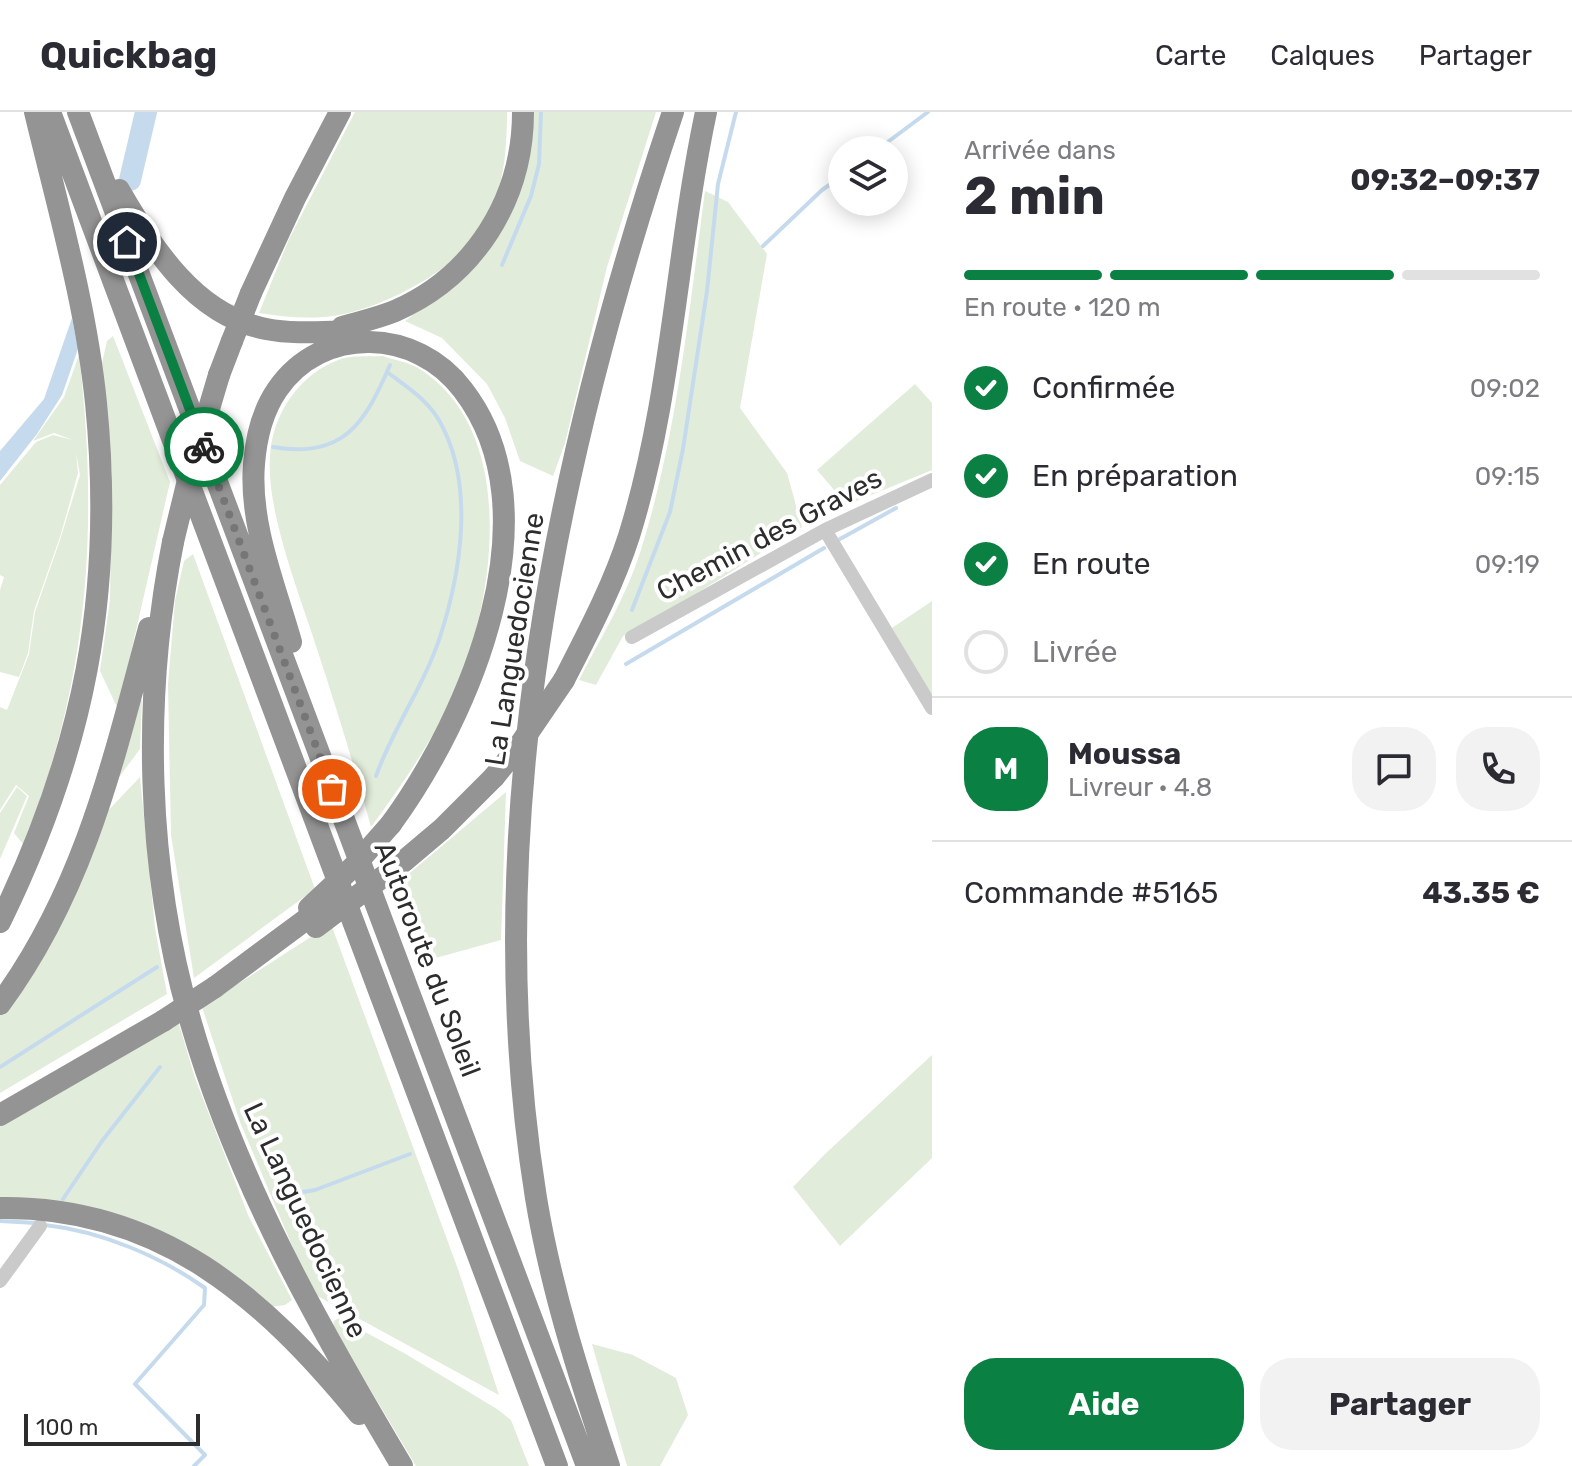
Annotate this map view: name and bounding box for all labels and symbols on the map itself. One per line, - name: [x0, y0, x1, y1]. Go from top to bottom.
- pin: [93, 208, 161, 276]
- courier: [164, 407, 244, 487]
- street label: Chemin des Graves: [651, 461, 887, 608]
- street label: La Languedocienne: [478, 510, 551, 768]
- pin: [298, 755, 366, 823]
- street label: Autoroute du Soleil: [367, 837, 488, 1081]
- street label: La Languedocienne: [237, 1097, 375, 1343]
- scale bar: [24, 1410, 200, 1446]

